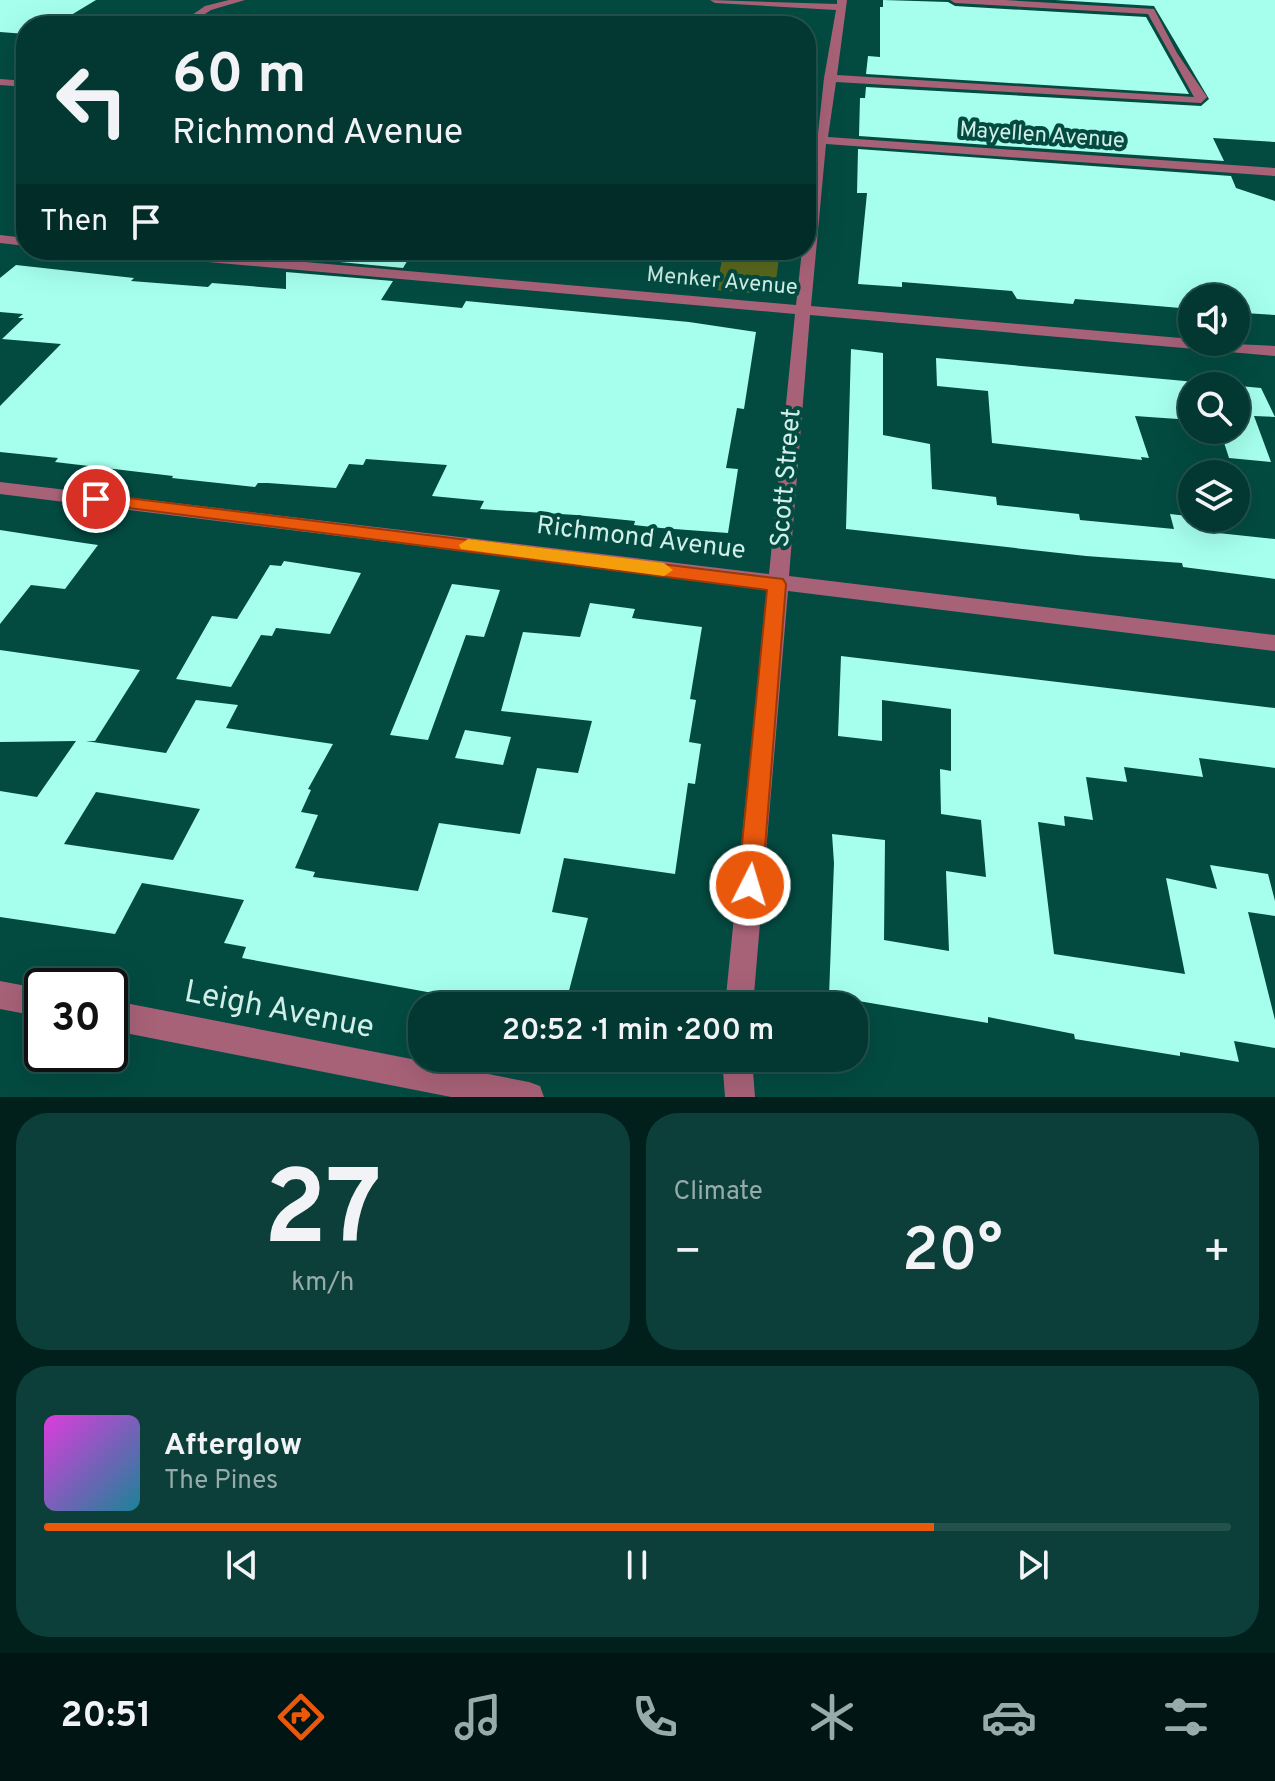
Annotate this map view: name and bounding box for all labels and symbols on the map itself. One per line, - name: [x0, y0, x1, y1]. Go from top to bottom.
- street label: Mayellen Avenue: [958, 117, 1126, 155]
- street label: Menker Avenue: [645, 262, 799, 302]
- street label: Scott Street: [764, 407, 810, 549]
- pin: [62, 465, 130, 533]
- street label: Richmond Avenue: [535, 510, 747, 568]
- position arrow: [708, 843, 792, 927]
- speed limit sign: 30: [24, 968, 128, 1072]
- street label: Leigh Avenue: [181, 973, 377, 1049]

